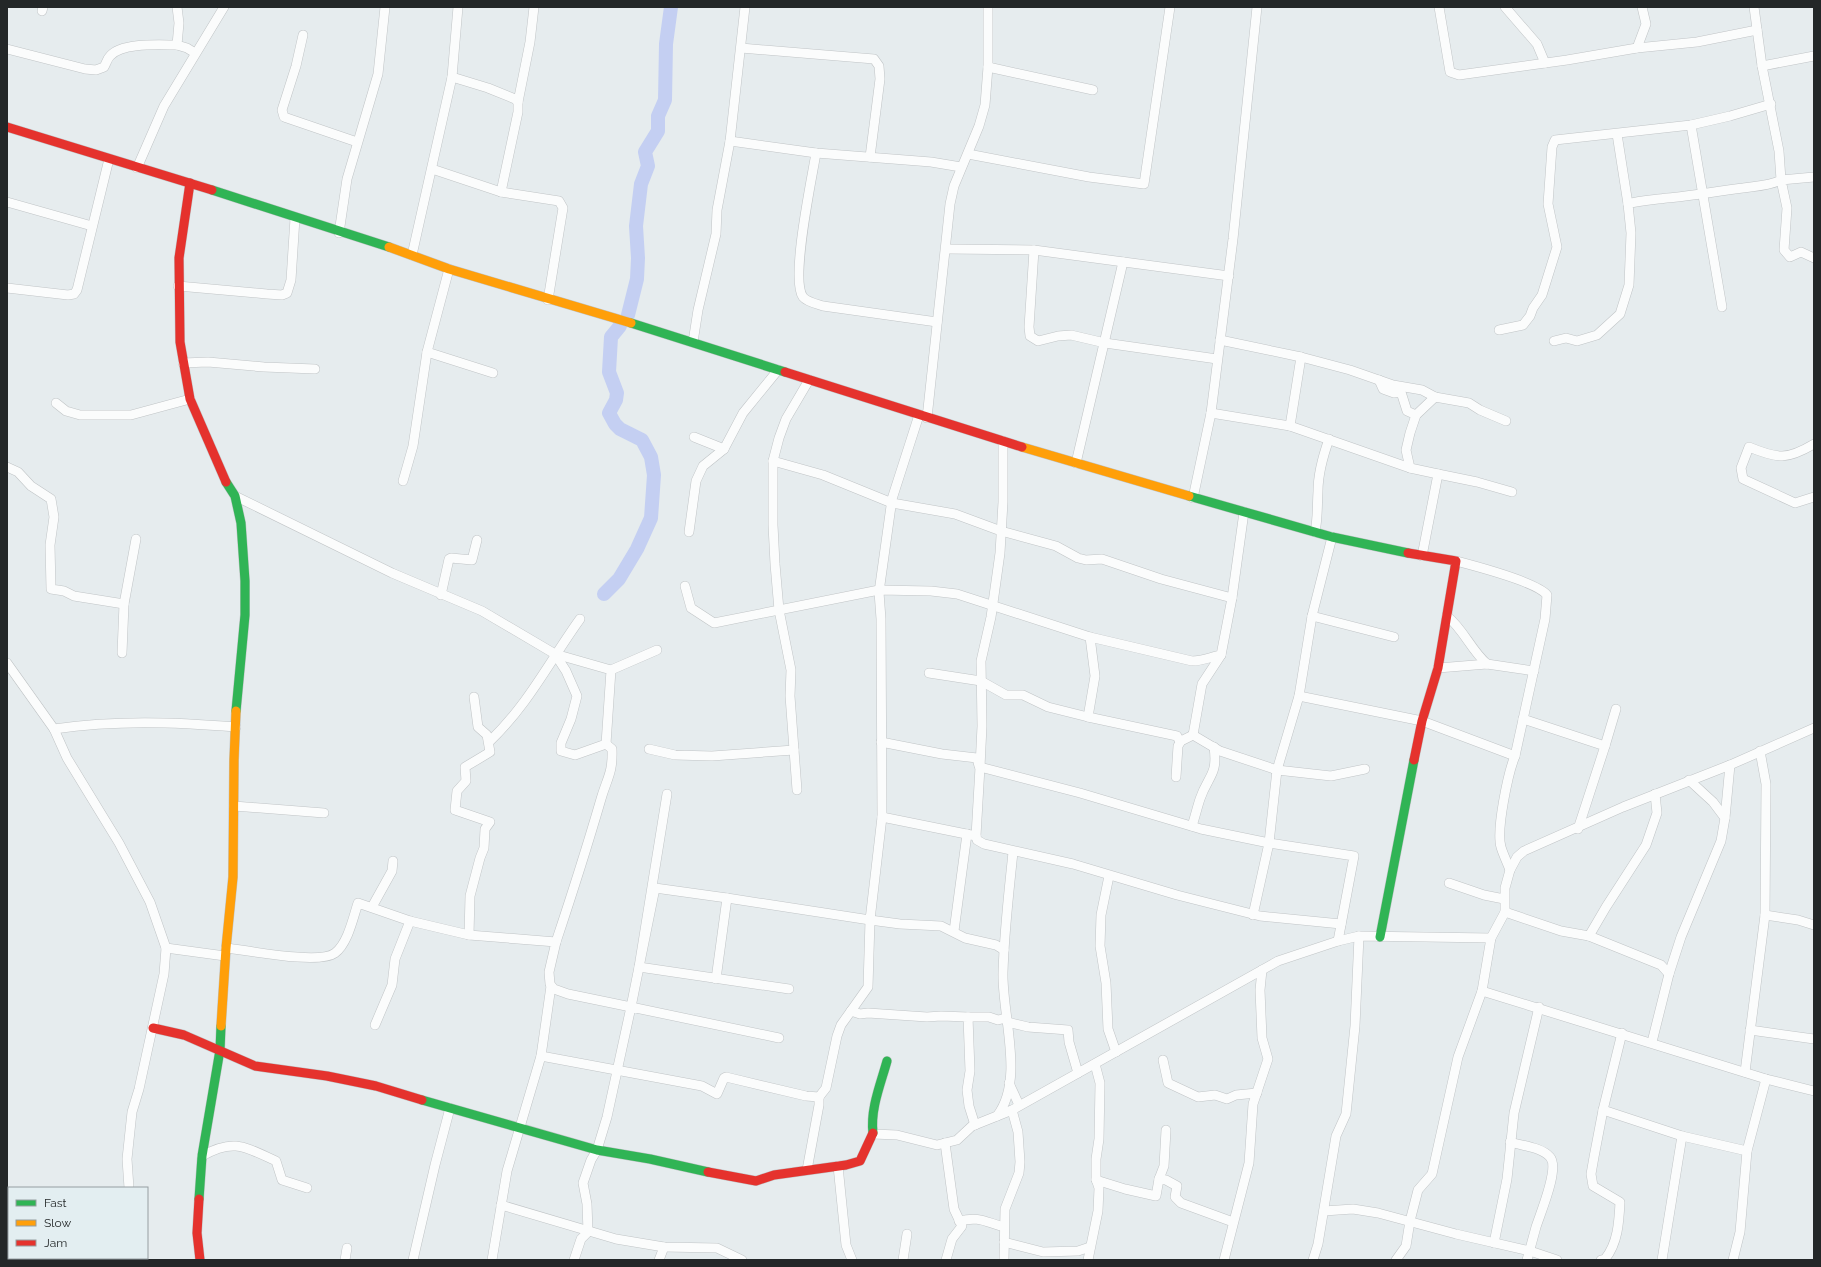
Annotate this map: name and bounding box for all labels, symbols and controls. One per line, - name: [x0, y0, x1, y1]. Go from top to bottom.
- legend: [8, 1187, 148, 1259]
- text: Fast: [44, 1196, 67, 1210]
- text: Slow: [44, 1216, 71, 1230]
- text: Jam: [44, 1236, 67, 1250]

